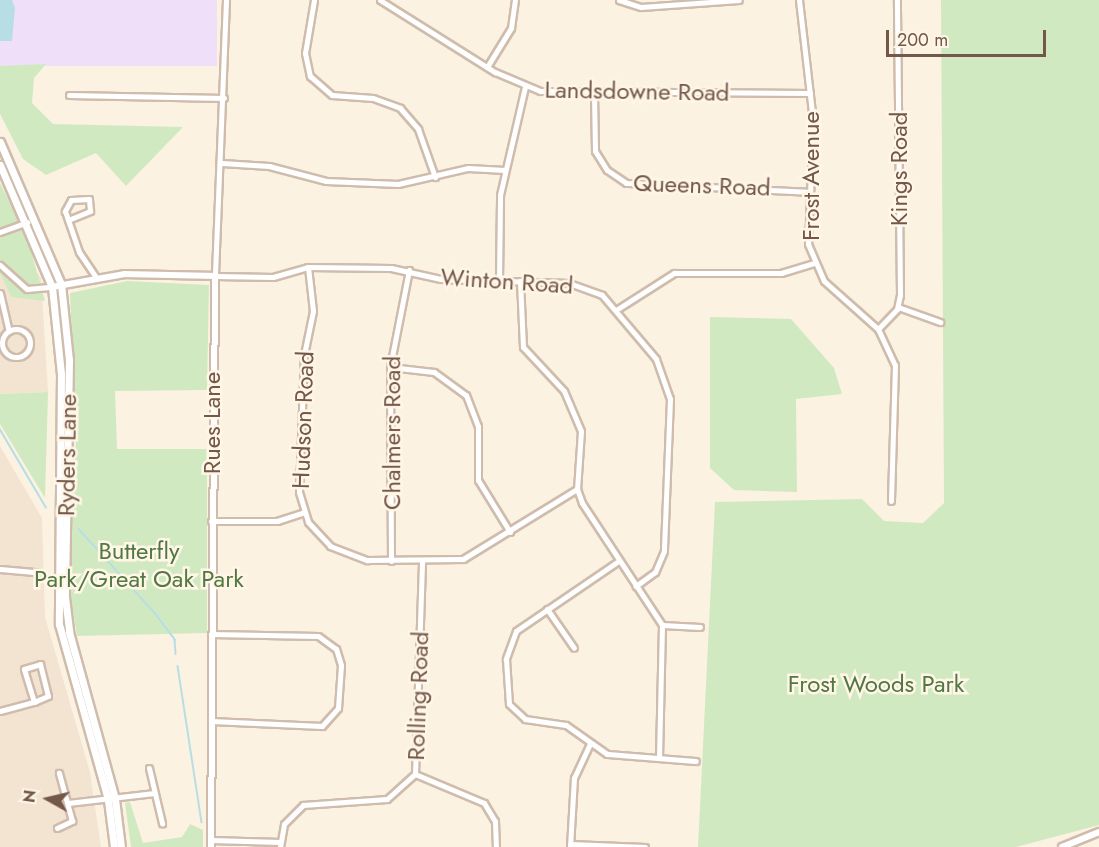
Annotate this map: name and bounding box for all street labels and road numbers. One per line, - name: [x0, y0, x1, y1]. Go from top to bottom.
- street label: Landsdowne Road: [544, 75, 730, 107]
- street label: Frost Avenue: [797, 111, 825, 241]
- street label: Kings Road: [885, 112, 913, 226]
- street label: Queens Road: [633, 168, 771, 202]
- street label: Winton Road: [440, 262, 574, 300]
- street label: Hudson Road: [286, 351, 320, 489]
- street label: Chalmers Road: [378, 356, 406, 510]
- street label: Rues Lane: [198, 372, 226, 474]
- street label: Ryders Lane: [52, 394, 82, 516]
- street label: Rolling Road: [401, 631, 435, 761]

